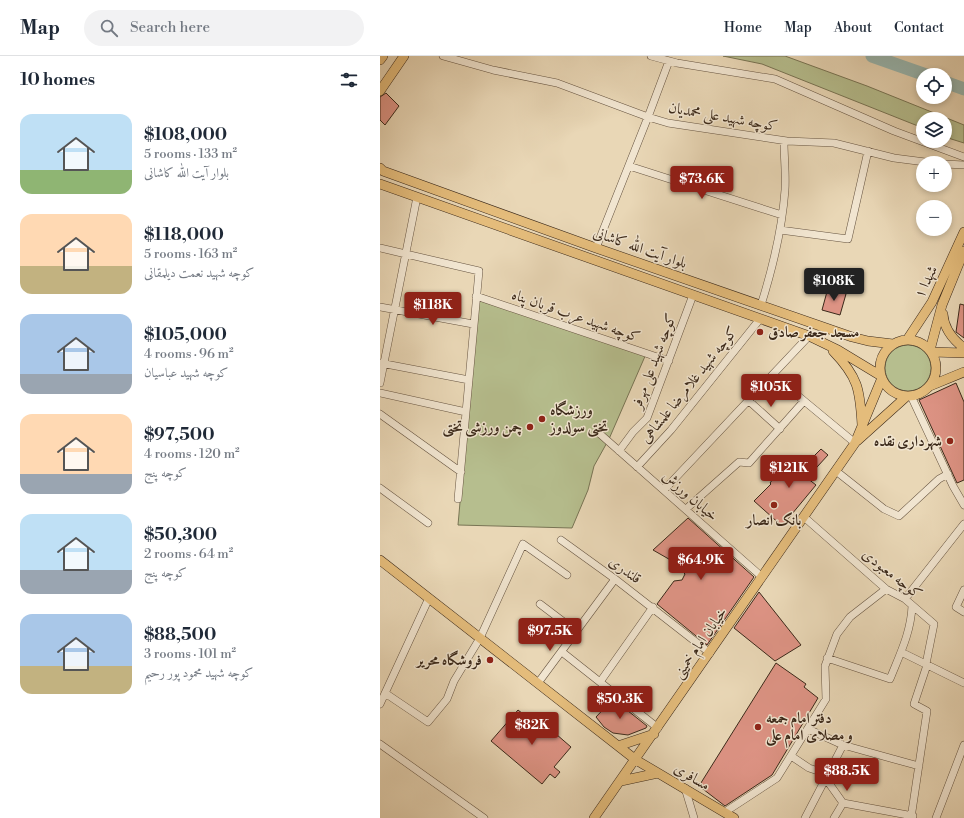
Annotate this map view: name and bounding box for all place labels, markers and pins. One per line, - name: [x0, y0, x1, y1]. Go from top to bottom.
- pin: $73.6K: [669, 166, 735, 200]
- pin: $108K: [806, 268, 862, 302]
- pin: $118K: [405, 292, 461, 326]
- place label: مسجد جعفر صادق: [768, 323, 859, 342]
- marker: مسجد جعفر صادق: [755, 327, 765, 337]
- pin: $105K: [743, 374, 799, 408]
- place label: ورزشگاه تختی سولدوز: [548, 400, 608, 438]
- marker: ورزشگاه تختی سولدوز: [537, 414, 547, 424]
- place label: چمن ورزشی تختی: [442, 418, 522, 438]
- marker: چمن ورزشی تختی: [525, 422, 535, 432]
- place label: شهرداری نقده: [874, 432, 942, 451]
- marker: شهرداری نقده: [945, 436, 955, 446]
- pin: $121K: [761, 455, 817, 489]
- marker: بانک انصار: [769, 500, 779, 510]
- place label: بانک انصار: [745, 511, 802, 530]
- pin: $64.9K: [668, 547, 734, 581]
- pin: $97.5K: [517, 618, 583, 652]
- place label: فروشگاه محریر: [415, 650, 482, 670]
- marker: فروشگاه محریر: [485, 655, 495, 665]
- pin: $50.3K: [587, 686, 653, 720]
- place label: دفتر امام جمعه و مصلای امام علی: [765, 709, 853, 748]
- pin: $82K: [508, 712, 556, 746]
- marker: دفتر امام جمعه و مصلای امام علی: [753, 722, 763, 732]
- pin: $88.5K: [814, 758, 880, 792]

